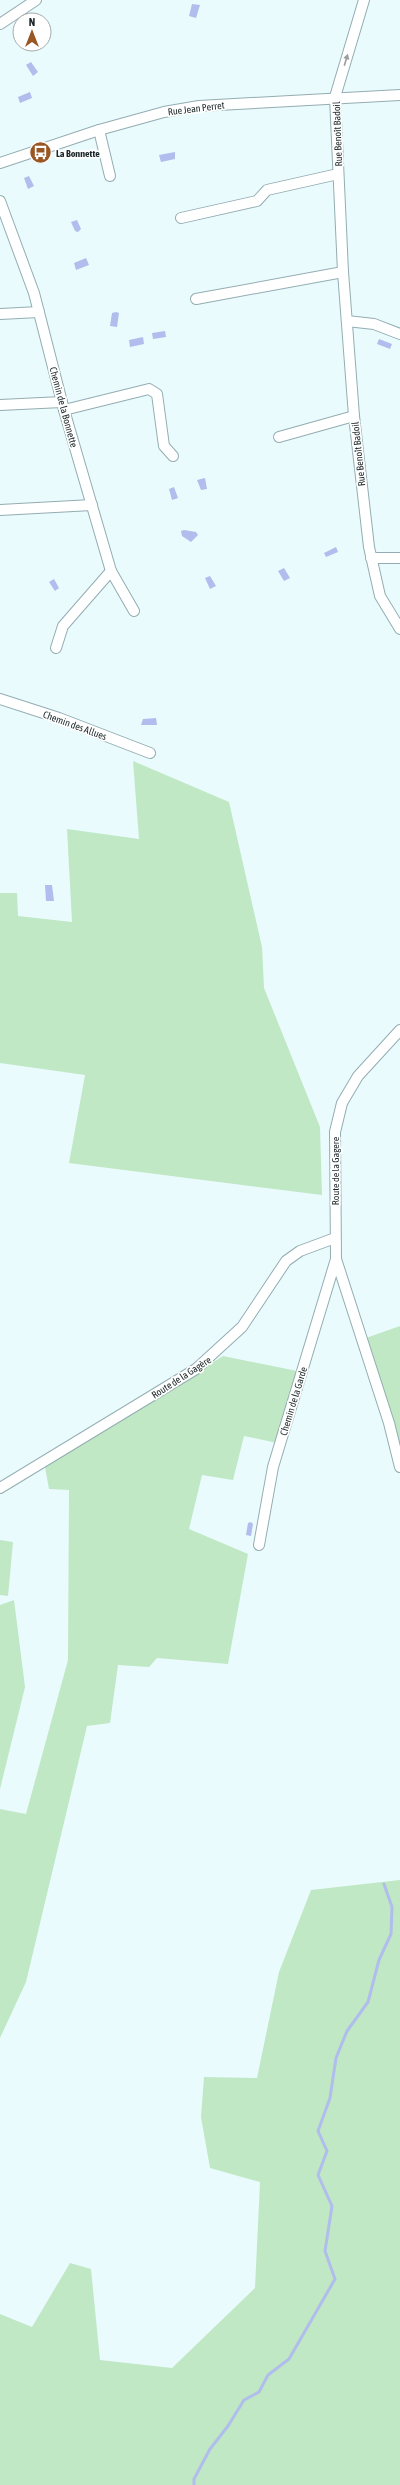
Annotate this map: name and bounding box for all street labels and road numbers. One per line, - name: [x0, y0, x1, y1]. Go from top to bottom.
- street label: Rue Jean Perret: [167, 100, 225, 117]
- street label: Rue Benoît Badoil: [331, 101, 344, 167]
- street label: Chemin de la Bonnette: [47, 366, 80, 449]
- street label: Rue Benoît Badoil: [350, 421, 367, 487]
- street label: Chemin des Allues: [42, 709, 109, 742]
- street label: Route de la Gagere: [330, 1136, 341, 1205]
- street label: Route de la Gagère: [149, 1354, 213, 1401]
- street label: Chemin de la Garde: [278, 1365, 309, 1437]

